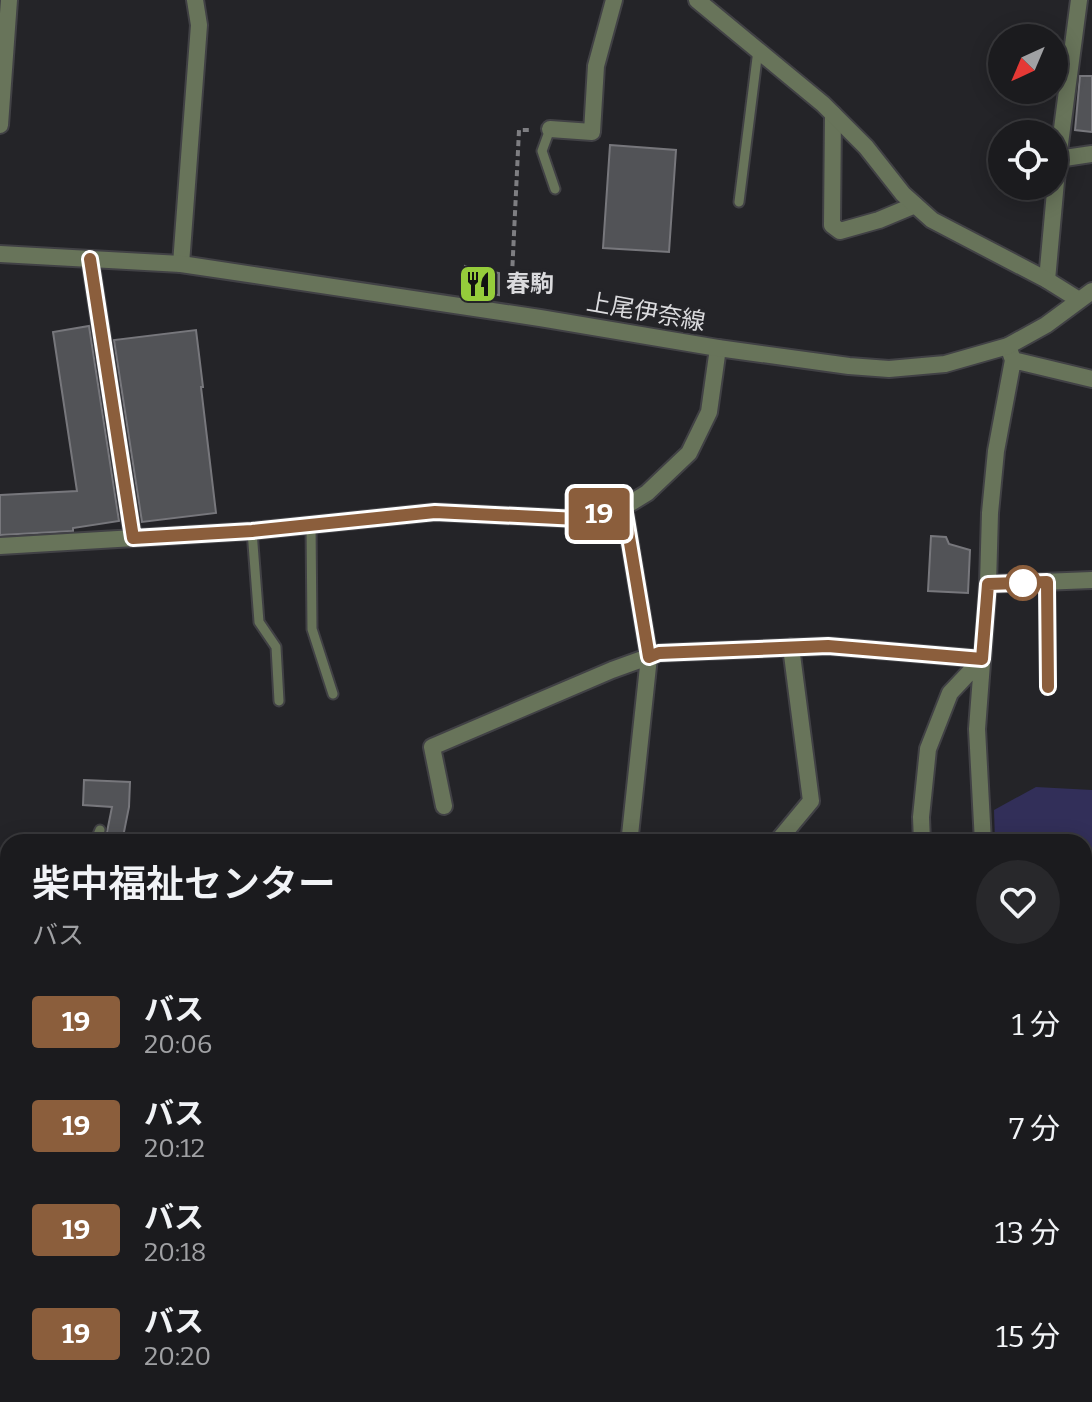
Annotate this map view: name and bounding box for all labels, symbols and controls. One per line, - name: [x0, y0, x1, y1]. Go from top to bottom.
- north arrow: [988, 24, 1068, 104]
- map controls: [988, 24, 1068, 200]
- button: locate: [988, 120, 1068, 200]
- restaurant icon: 春駒: [457, 263, 499, 305]
- place label: 春駒: [506, 270, 554, 298]
- street label: 上尾伊奈線: [584, 288, 708, 336]
- line badge: 19: [563, 488, 635, 540]
- text: 19: [585, 497, 613, 530]
- unlabelled marker: [1006, 566, 1040, 600]
- button: heart: [976, 860, 1060, 944]
- text: 柴中福祉センター: [32, 861, 336, 907]
- text: バス: [32, 920, 84, 951]
- text: バス: [144, 992, 204, 1028]
- text: 19: [62, 1005, 90, 1038]
- text: 1 分: [1012, 1007, 1060, 1043]
- text: 20:06: [144, 1029, 212, 1060]
- text: バス: [144, 1096, 204, 1132]
- text: 19: [62, 1109, 90, 1142]
- text: 7 分: [1009, 1111, 1060, 1147]
- text: 20:12: [144, 1133, 205, 1164]
- text: バス: [144, 1200, 204, 1236]
- text: 19: [62, 1213, 90, 1246]
- text: 13 分: [995, 1215, 1060, 1251]
- text: 20:18: [144, 1237, 206, 1268]
- text: バス: [144, 1304, 204, 1340]
- text: 19: [62, 1317, 90, 1350]
- text: 15 分: [996, 1319, 1060, 1355]
- text: 20:20: [144, 1341, 211, 1372]

